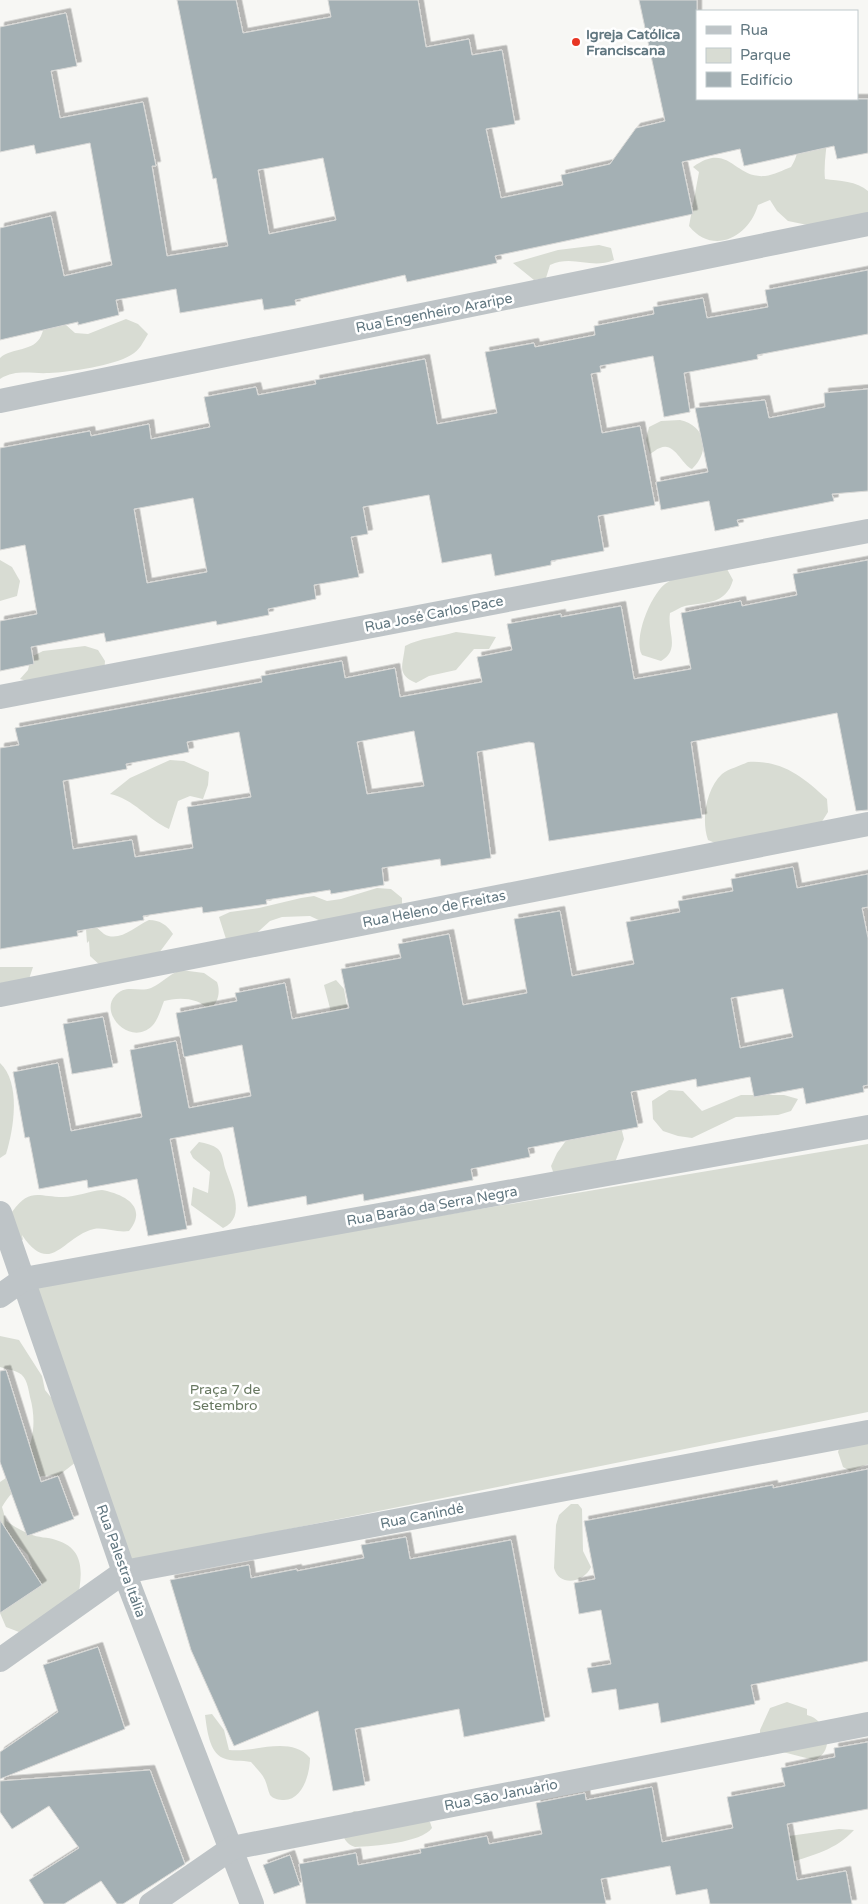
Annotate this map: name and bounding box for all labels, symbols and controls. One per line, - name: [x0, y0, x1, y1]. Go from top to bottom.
- legend: [696, 10, 858, 100]
- text: Rua: [740, 21, 768, 39]
- place label: Igreja Católica Franciscana: [586, 26, 680, 59]
- marker: Igreja Católica Franciscana: [570, 36, 582, 48]
- text: Parque: [740, 46, 791, 64]
- text: Edifício: [740, 71, 793, 89]
- street label: Rua Engenheiro Araripe: [354, 289, 514, 337]
- street label: Rua José Carlos Pace: [363, 592, 505, 636]
- street label: Rua Heleno de Freitas: [361, 887, 507, 931]
- street label: Rua Barão da Serra Negra: [345, 1183, 519, 1229]
- park label: Praça 7 de Setembro: [190, 1381, 260, 1414]
- street label: Rua Canindé: [379, 1500, 465, 1532]
- street label: Rua Palestra Itália: [93, 1502, 149, 1620]
- street label: Rua São Januário: [443, 1776, 559, 1814]

